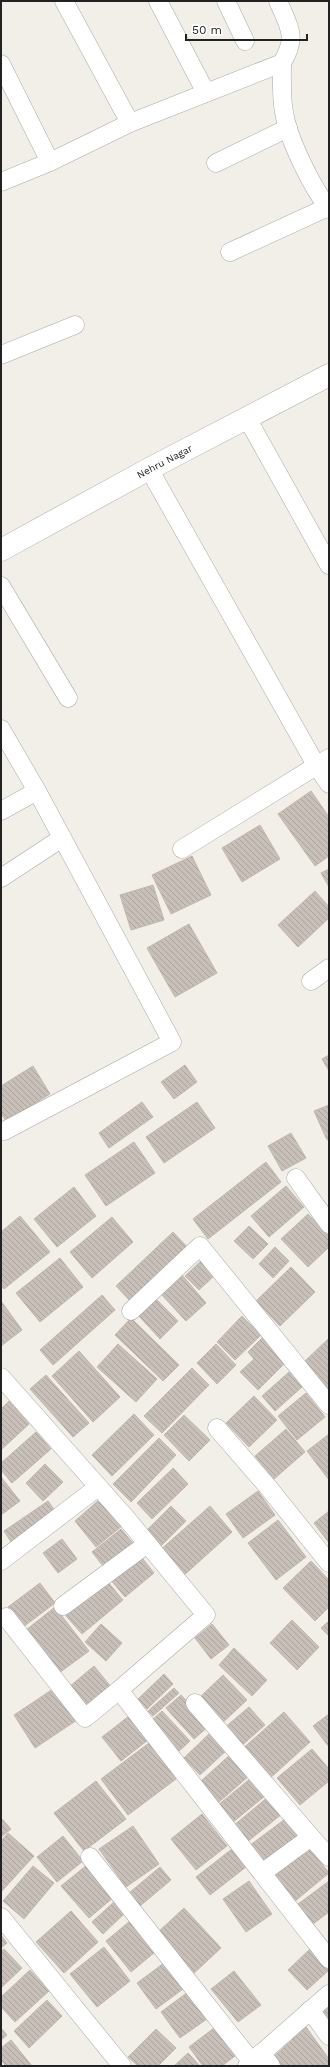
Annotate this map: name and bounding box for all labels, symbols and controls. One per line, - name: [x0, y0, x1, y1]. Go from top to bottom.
- scale bar: [186, 16, 307, 42]
- text: 50 m: [192, 23, 222, 37]
- street label: Nehru Nagar: [135, 442, 194, 480]

